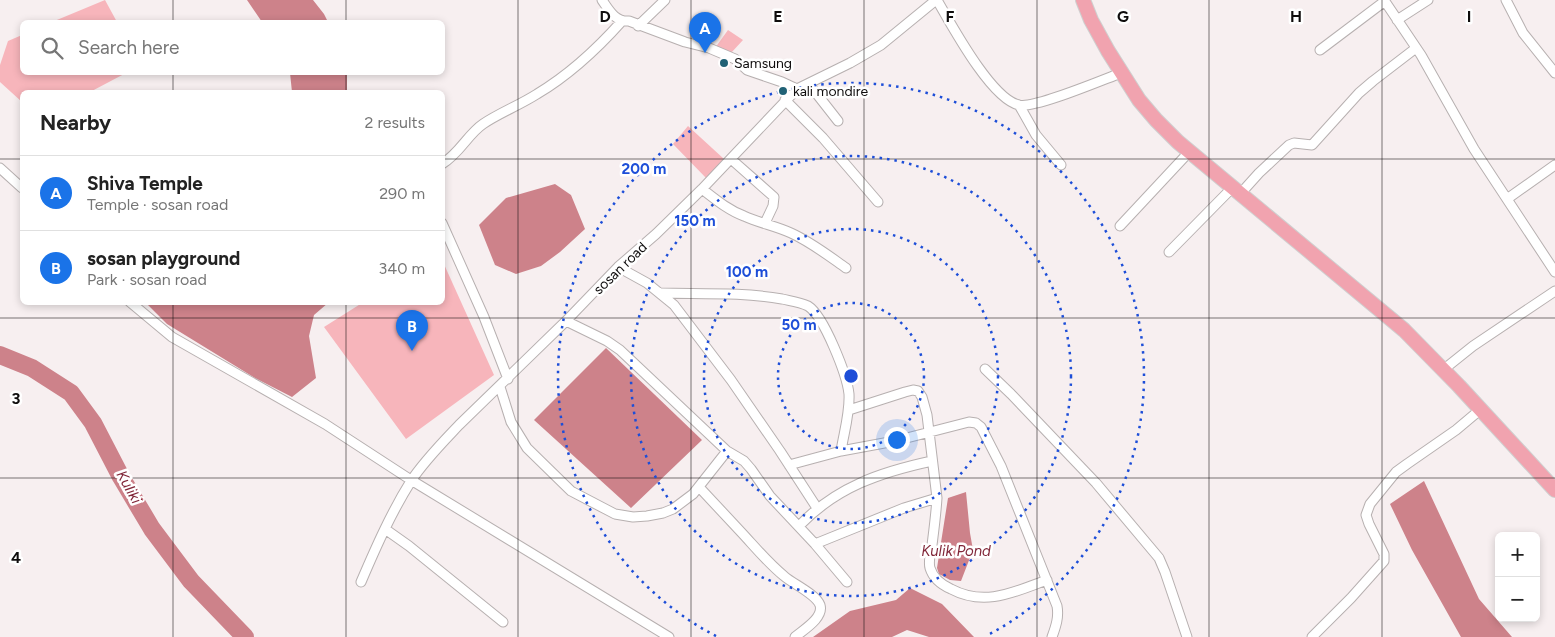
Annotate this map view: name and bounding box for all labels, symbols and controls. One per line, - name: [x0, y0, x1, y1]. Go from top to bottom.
- text: D: [599, 7, 611, 26]
- text: E: [773, 7, 783, 26]
- text: F: [946, 7, 955, 26]
- text: G: [1117, 7, 1129, 26]
- text: H: [1290, 7, 1302, 26]
- text: I: [1467, 7, 1471, 26]
- pin: A: [689, 12, 721, 53]
- search box: [20, 20, 445, 75]
- icon: search: [38, 34, 66, 62]
- text: Search here: [78, 36, 180, 59]
- place label: Samsung: [734, 55, 792, 72]
- marker: Samsung: [718, 57, 730, 69]
- place label: kali mondire: [793, 83, 869, 100]
- marker: kali mondire: [777, 85, 789, 97]
- text: Nearby: [40, 110, 111, 135]
- text: 2 results: [365, 113, 425, 132]
- text: 200 m: [622, 160, 666, 178]
- text: Shiva Temple: [87, 172, 203, 195]
- text: A: [50, 184, 62, 203]
- text: 290 m: [379, 184, 425, 203]
- text: Temple · sosan road: [87, 195, 228, 214]
- text: 150 m: [674, 212, 716, 230]
- street label: sosan road: [590, 239, 651, 298]
- text: sosan playground: [87, 247, 240, 270]
- text: B: [51, 259, 61, 278]
- text: 340 m: [379, 259, 425, 278]
- text: 100 m: [726, 263, 768, 281]
- text: Park · sosan road: [87, 270, 207, 289]
- pin: B: [396, 310, 428, 351]
- text: 50 m: [781, 316, 817, 334]
- centre of rings: [842, 367, 860, 385]
- text: 3: [12, 389, 21, 408]
- your location: [884, 427, 910, 453]
- water label: Kuliki: [113, 467, 146, 507]
- map controls: [1495, 532, 1540, 622]
- button: +: [1495, 532, 1540, 577]
- water label: Kulik Pond: [921, 542, 991, 560]
- text: 4: [11, 548, 21, 567]
- button: −: [1495, 577, 1540, 622]

